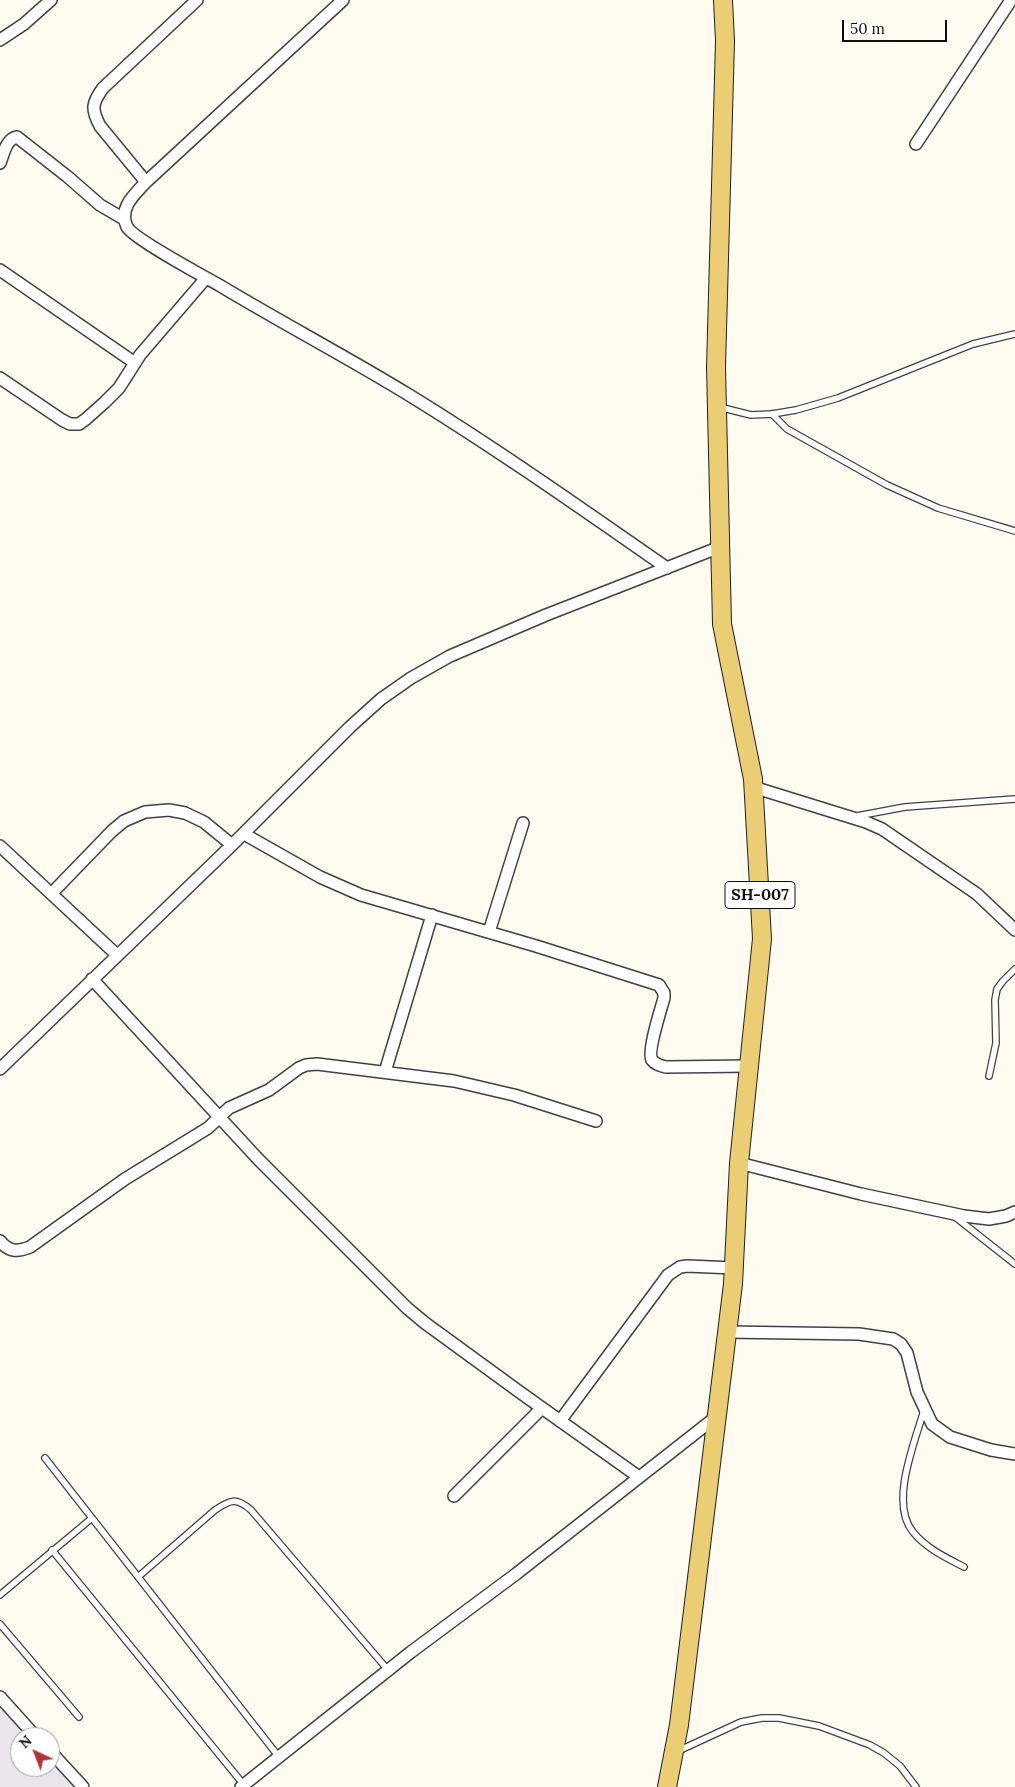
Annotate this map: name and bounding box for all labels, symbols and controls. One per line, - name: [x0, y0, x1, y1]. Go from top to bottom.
- scale bar: [845, 10, 950, 42]
- text: 50 m: [850, 19, 885, 38]
- road number: SH-007: [725, 882, 795, 908]
- north arrow: [10, 1727, 60, 1777]
- text: N: [15, 1731, 36, 1752]

